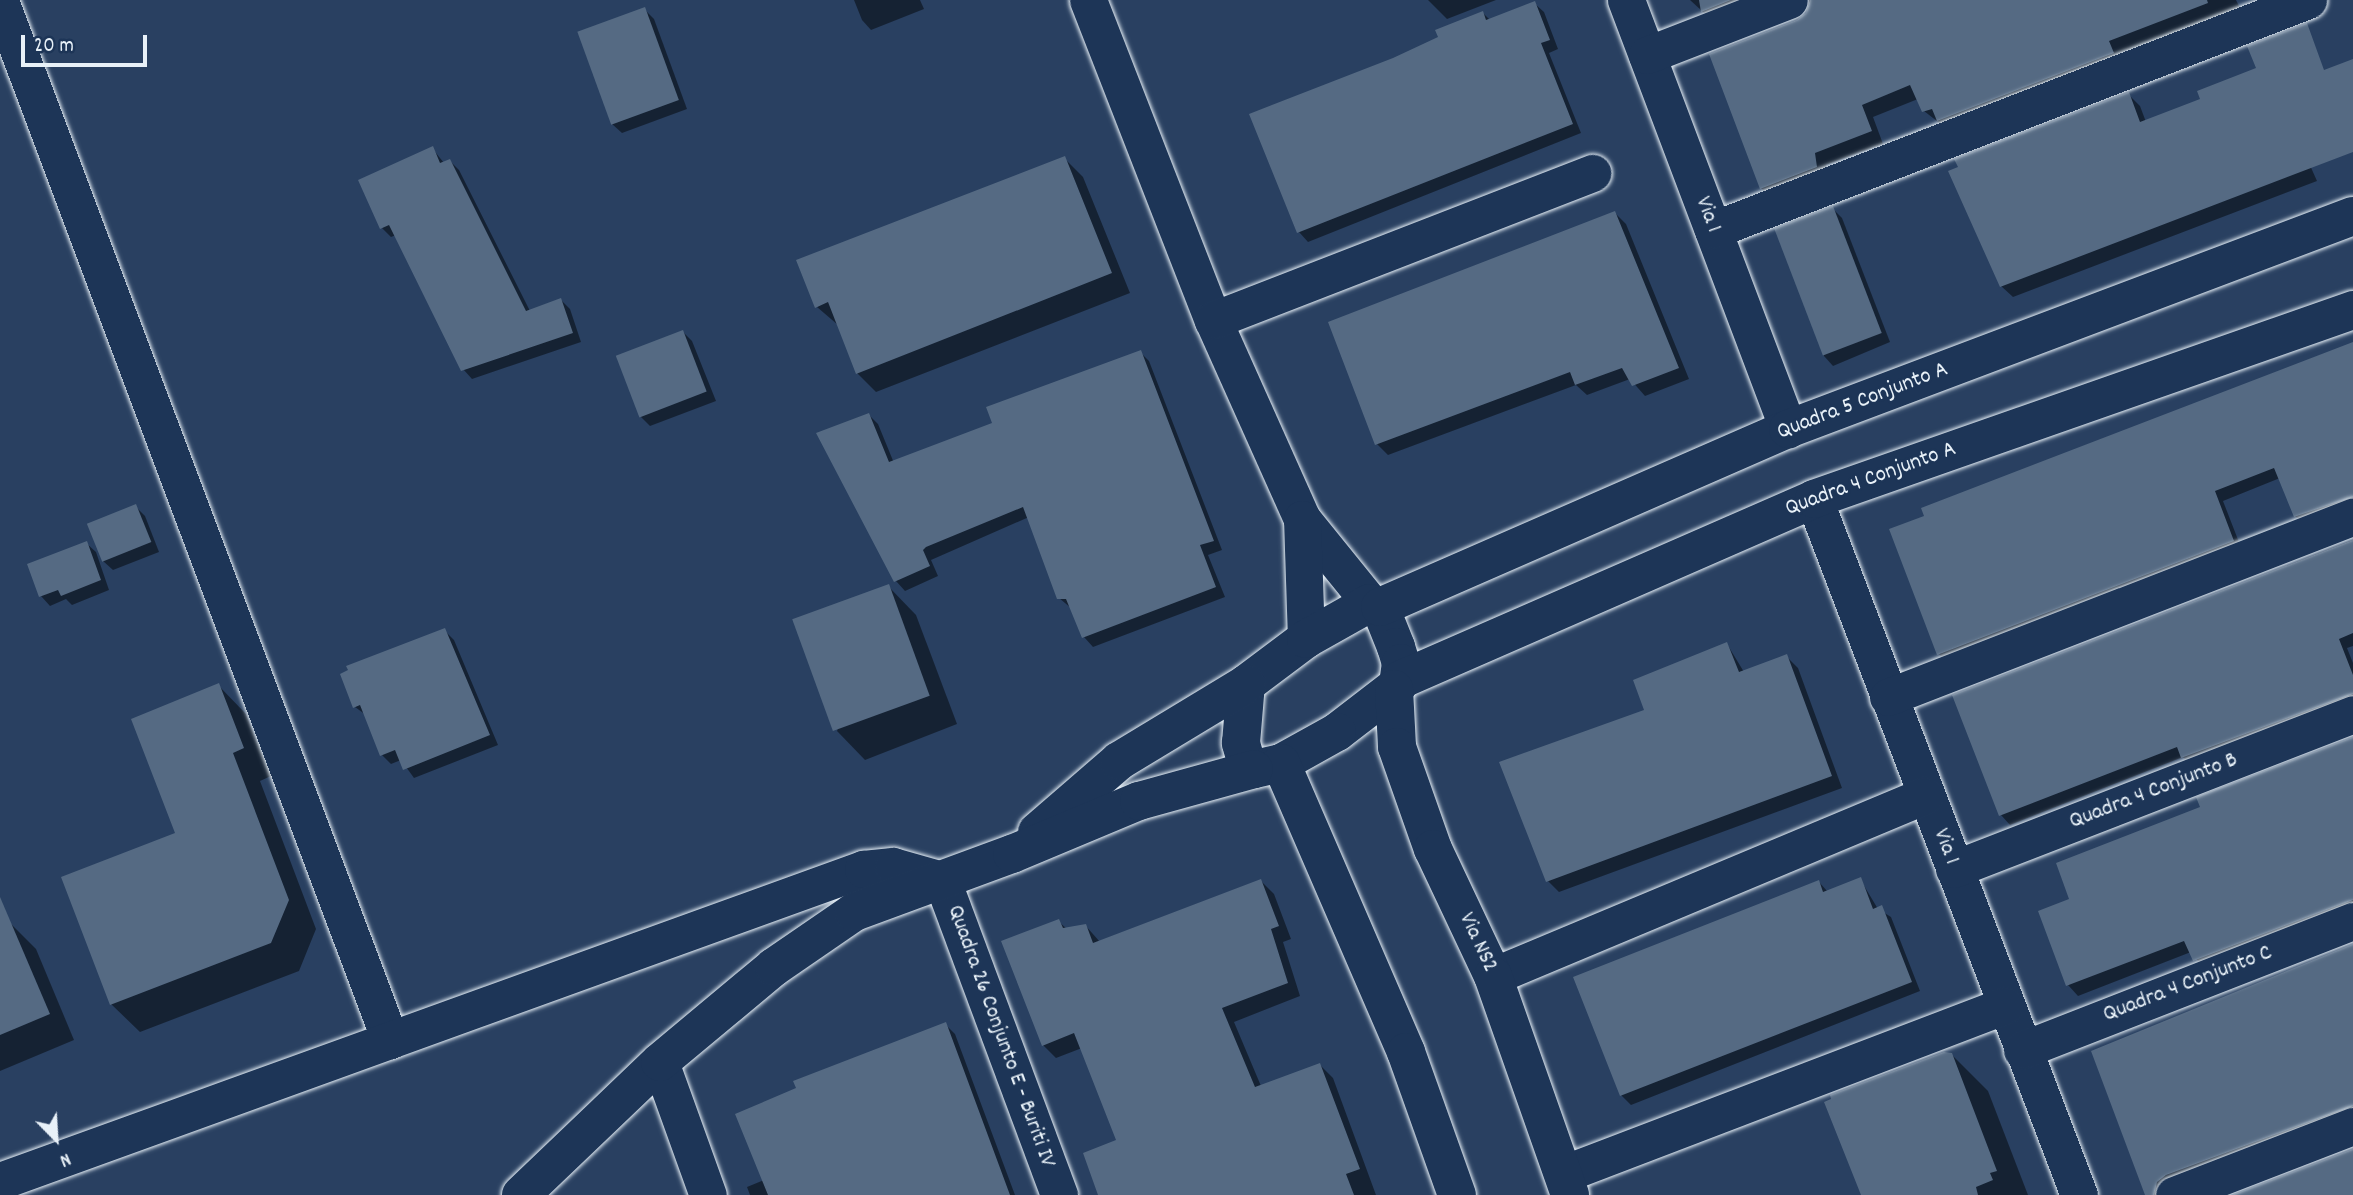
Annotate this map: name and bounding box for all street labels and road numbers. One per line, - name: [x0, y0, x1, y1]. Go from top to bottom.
- street label: Via 1: [1688, 193, 1726, 237]
- street label: Quadra 5 Conjunto A: [1774, 357, 1952, 447]
- street label: Quadra 4 Conjunto A: [1782, 436, 1960, 524]
- street label: Quadra 4 Conjunto B: [2066, 747, 2242, 837]
- street label: Via 1: [1926, 825, 1964, 869]
- street label: Quadra 26 Conjunto E - Buriti IV: [940, 902, 1060, 1172]
- street label: Via NS2: [1451, 909, 1503, 977]
- street label: Quadra 4 Conjunto C: [2100, 940, 2276, 1030]

